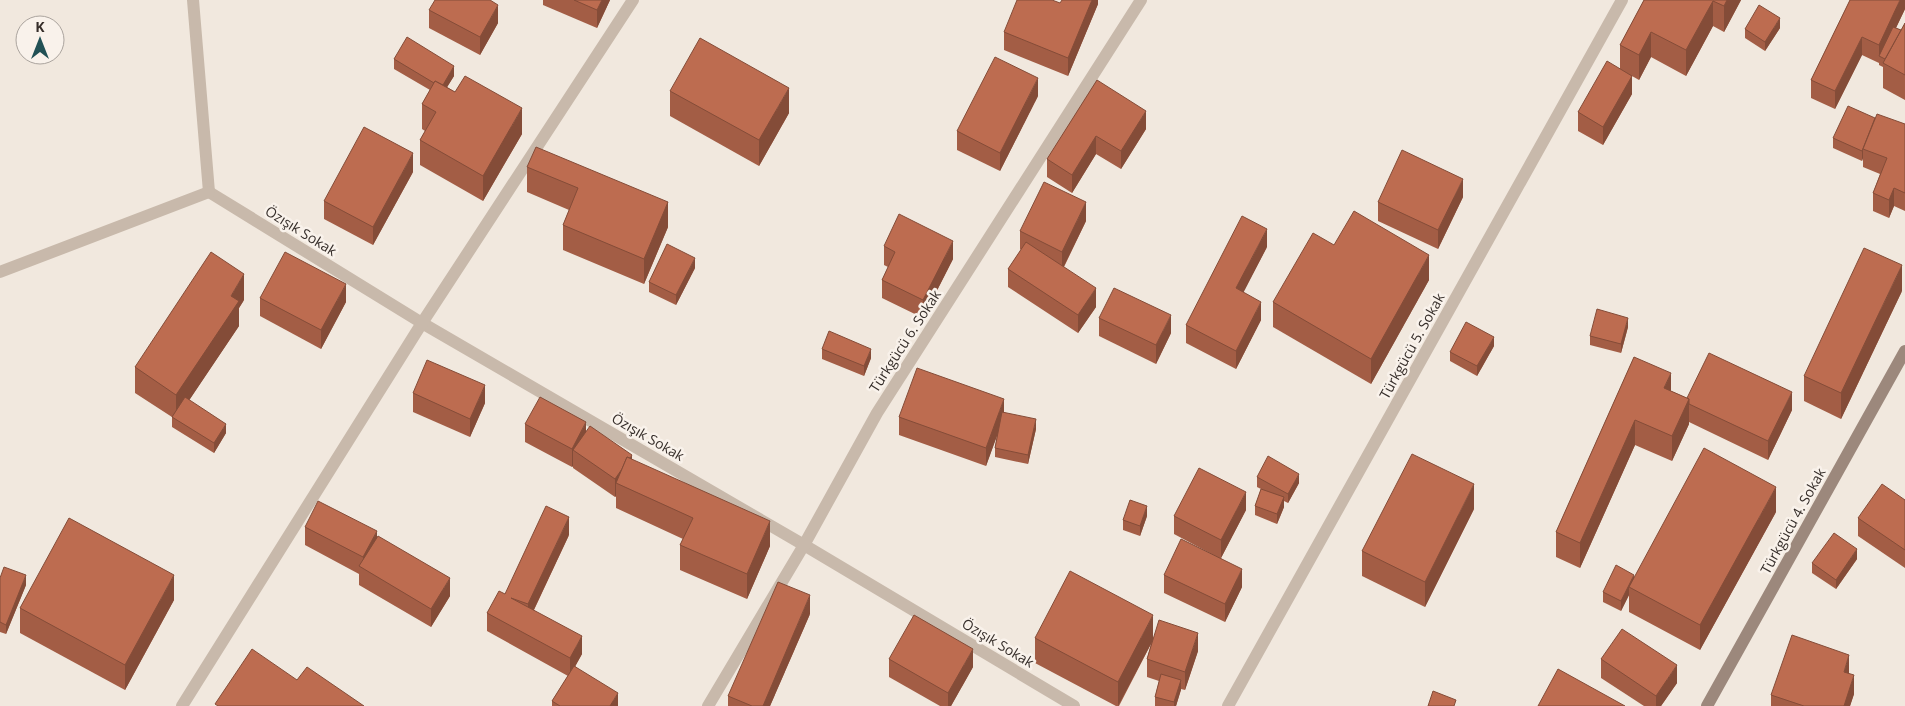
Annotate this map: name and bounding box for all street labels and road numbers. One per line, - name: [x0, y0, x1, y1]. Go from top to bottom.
- street label: Özışık Sokak: [262, 201, 341, 260]
- street label: Türkgücü 6. Sokak: [864, 285, 945, 396]
- street label: Türkgücü 5. Sokak: [1375, 289, 1449, 402]
- street label: Özışık Sokak: [609, 408, 689, 465]
- street label: Türkgücü 4. Sokak: [1756, 464, 1830, 577]
- street label: Özışık Sokak: [959, 614, 1038, 672]

